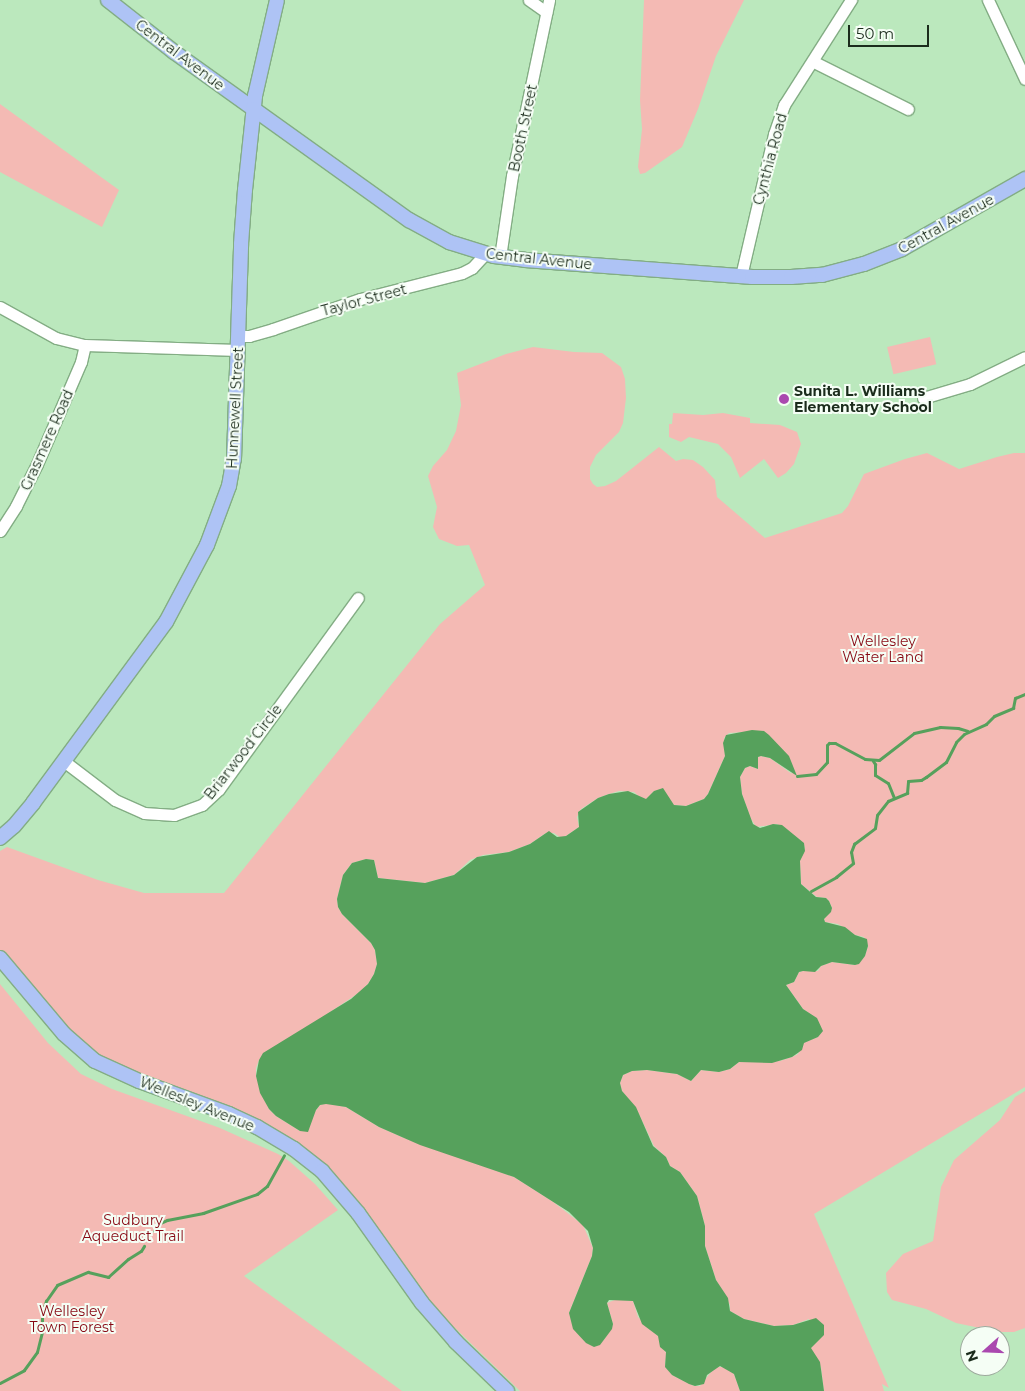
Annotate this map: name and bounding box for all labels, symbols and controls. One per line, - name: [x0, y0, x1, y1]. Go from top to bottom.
- scale bar: [850, 15, 931, 47]
- street label: Central Avenue: [132, 16, 228, 94]
- text: 50 m: [856, 24, 894, 43]
- street label: Booth Street: [506, 83, 540, 173]
- street label: Cynthia Road: [750, 111, 790, 207]
- street label: Central Avenue: [895, 191, 997, 257]
- street label: Central Avenue: [485, 245, 593, 273]
- street label: Taylor Street: [320, 281, 408, 319]
- street label: Hunnewell Street: [223, 347, 247, 469]
- place label: Sunita L. Williams Elementary School: [794, 383, 932, 416]
- street label: Grasmere Road: [17, 387, 77, 493]
- marker: Sunita L. Williams Elementary School: [778, 393, 790, 405]
- park label: Wellesley Water Land: [842, 633, 924, 666]
- street label: Briarwood Circle: [201, 701, 285, 803]
- street label: Wellesley Avenue: [137, 1073, 257, 1135]
- park label: Sudbury Aqueduct Trail: [82, 1212, 184, 1244]
- park label: Wellesley Town Forest: [29, 1303, 115, 1335]
- north arrow: [960, 1326, 1010, 1376]
- text: N: [961, 1347, 982, 1364]

